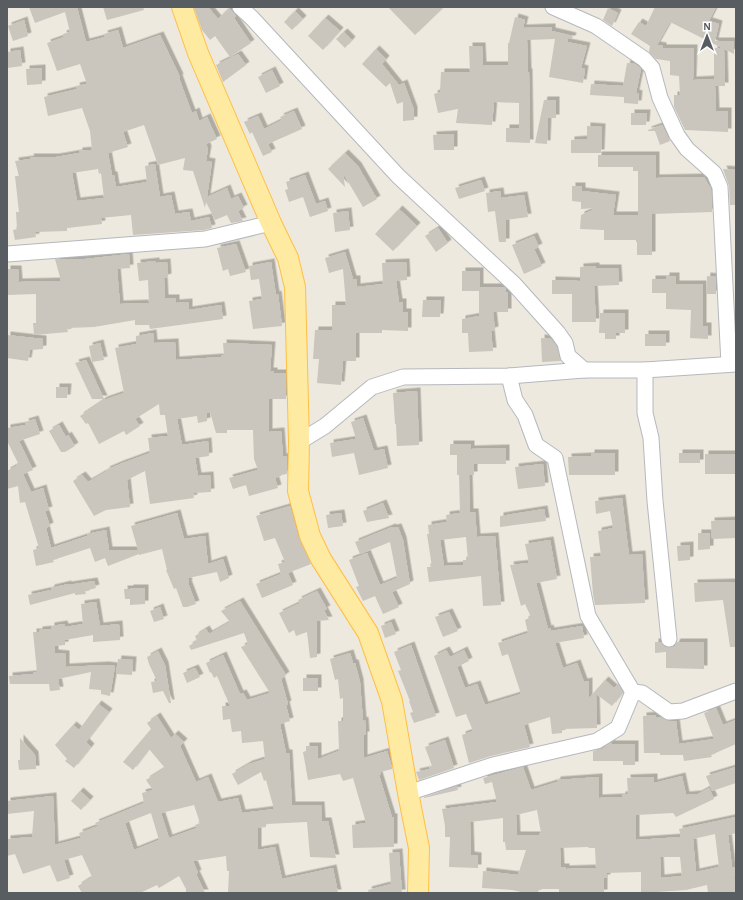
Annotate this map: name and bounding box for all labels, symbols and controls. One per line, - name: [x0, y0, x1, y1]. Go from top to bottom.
- north arrow: [687, 16, 727, 56]
- text: N: [703, 21, 711, 32]

